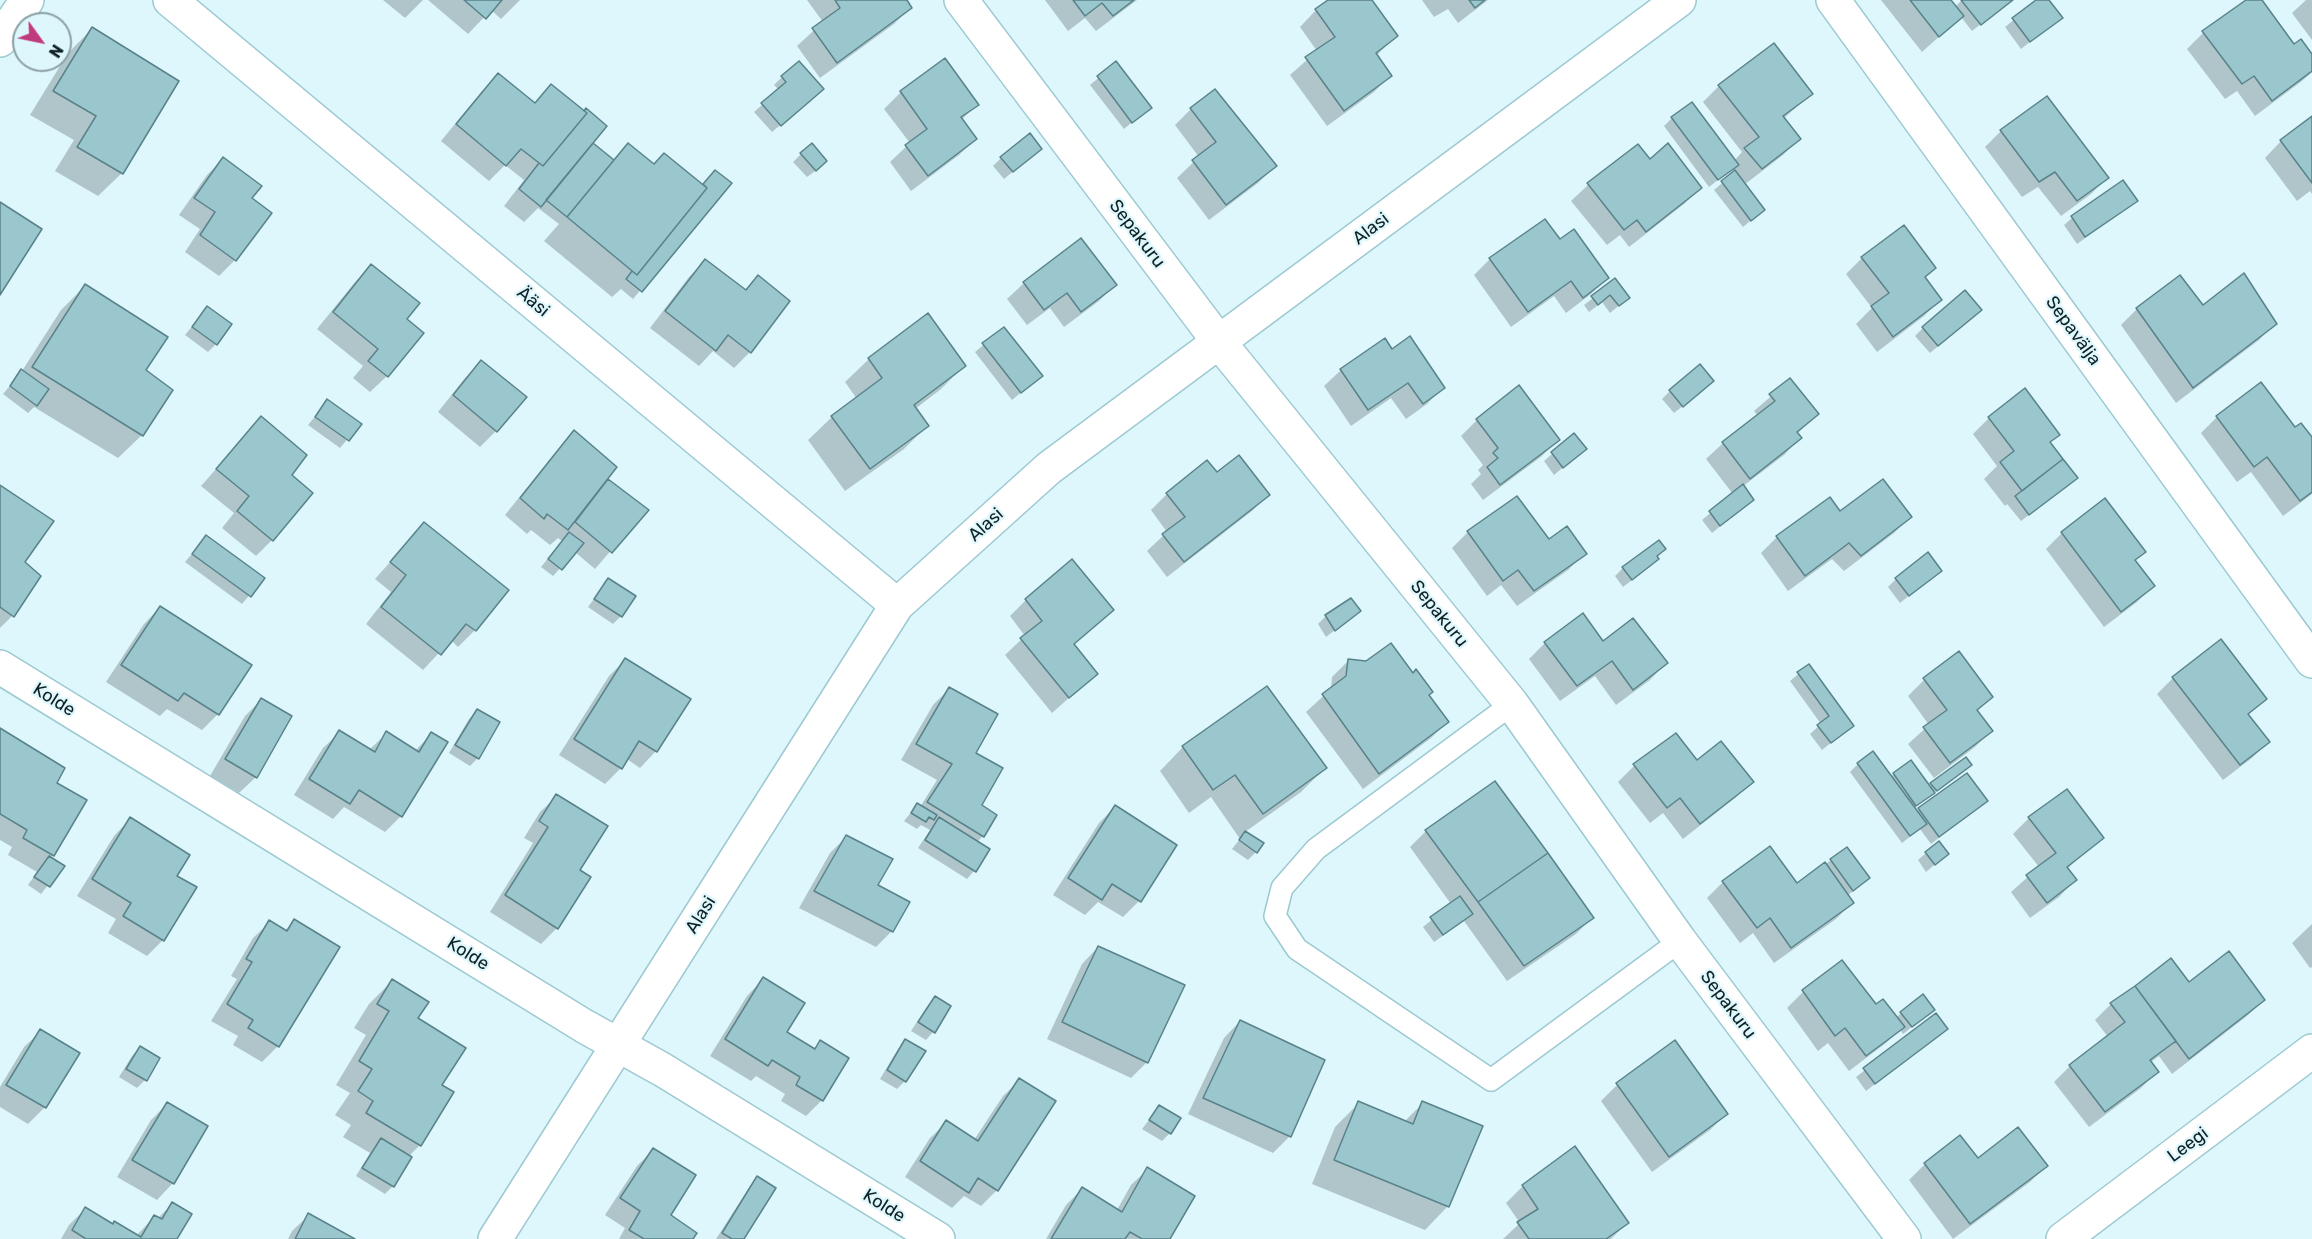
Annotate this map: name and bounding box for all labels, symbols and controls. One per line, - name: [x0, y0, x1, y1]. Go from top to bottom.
- north arrow: [12, 12, 72, 72]
- text: N: [45, 41, 67, 61]
- street label: Sepakuru: [1104, 196, 1170, 272]
- street label: Alasi: [1349, 208, 1393, 250]
- street label: Ääsi: [512, 282, 554, 322]
- street label: Sepavälja: [2041, 292, 2105, 370]
- street label: Alasi: [964, 504, 1008, 546]
- street label: Sepakuru: [1406, 576, 1472, 652]
- street label: Kolde: [29, 679, 79, 721]
- street label: Alasi: [681, 892, 721, 938]
- street label: Kolde: [443, 933, 493, 975]
- street label: Sepakuru: [1695, 967, 1761, 1043]
- street label: Leegi: [2163, 1123, 2213, 1167]
- street label: Kolde: [859, 1185, 909, 1227]

